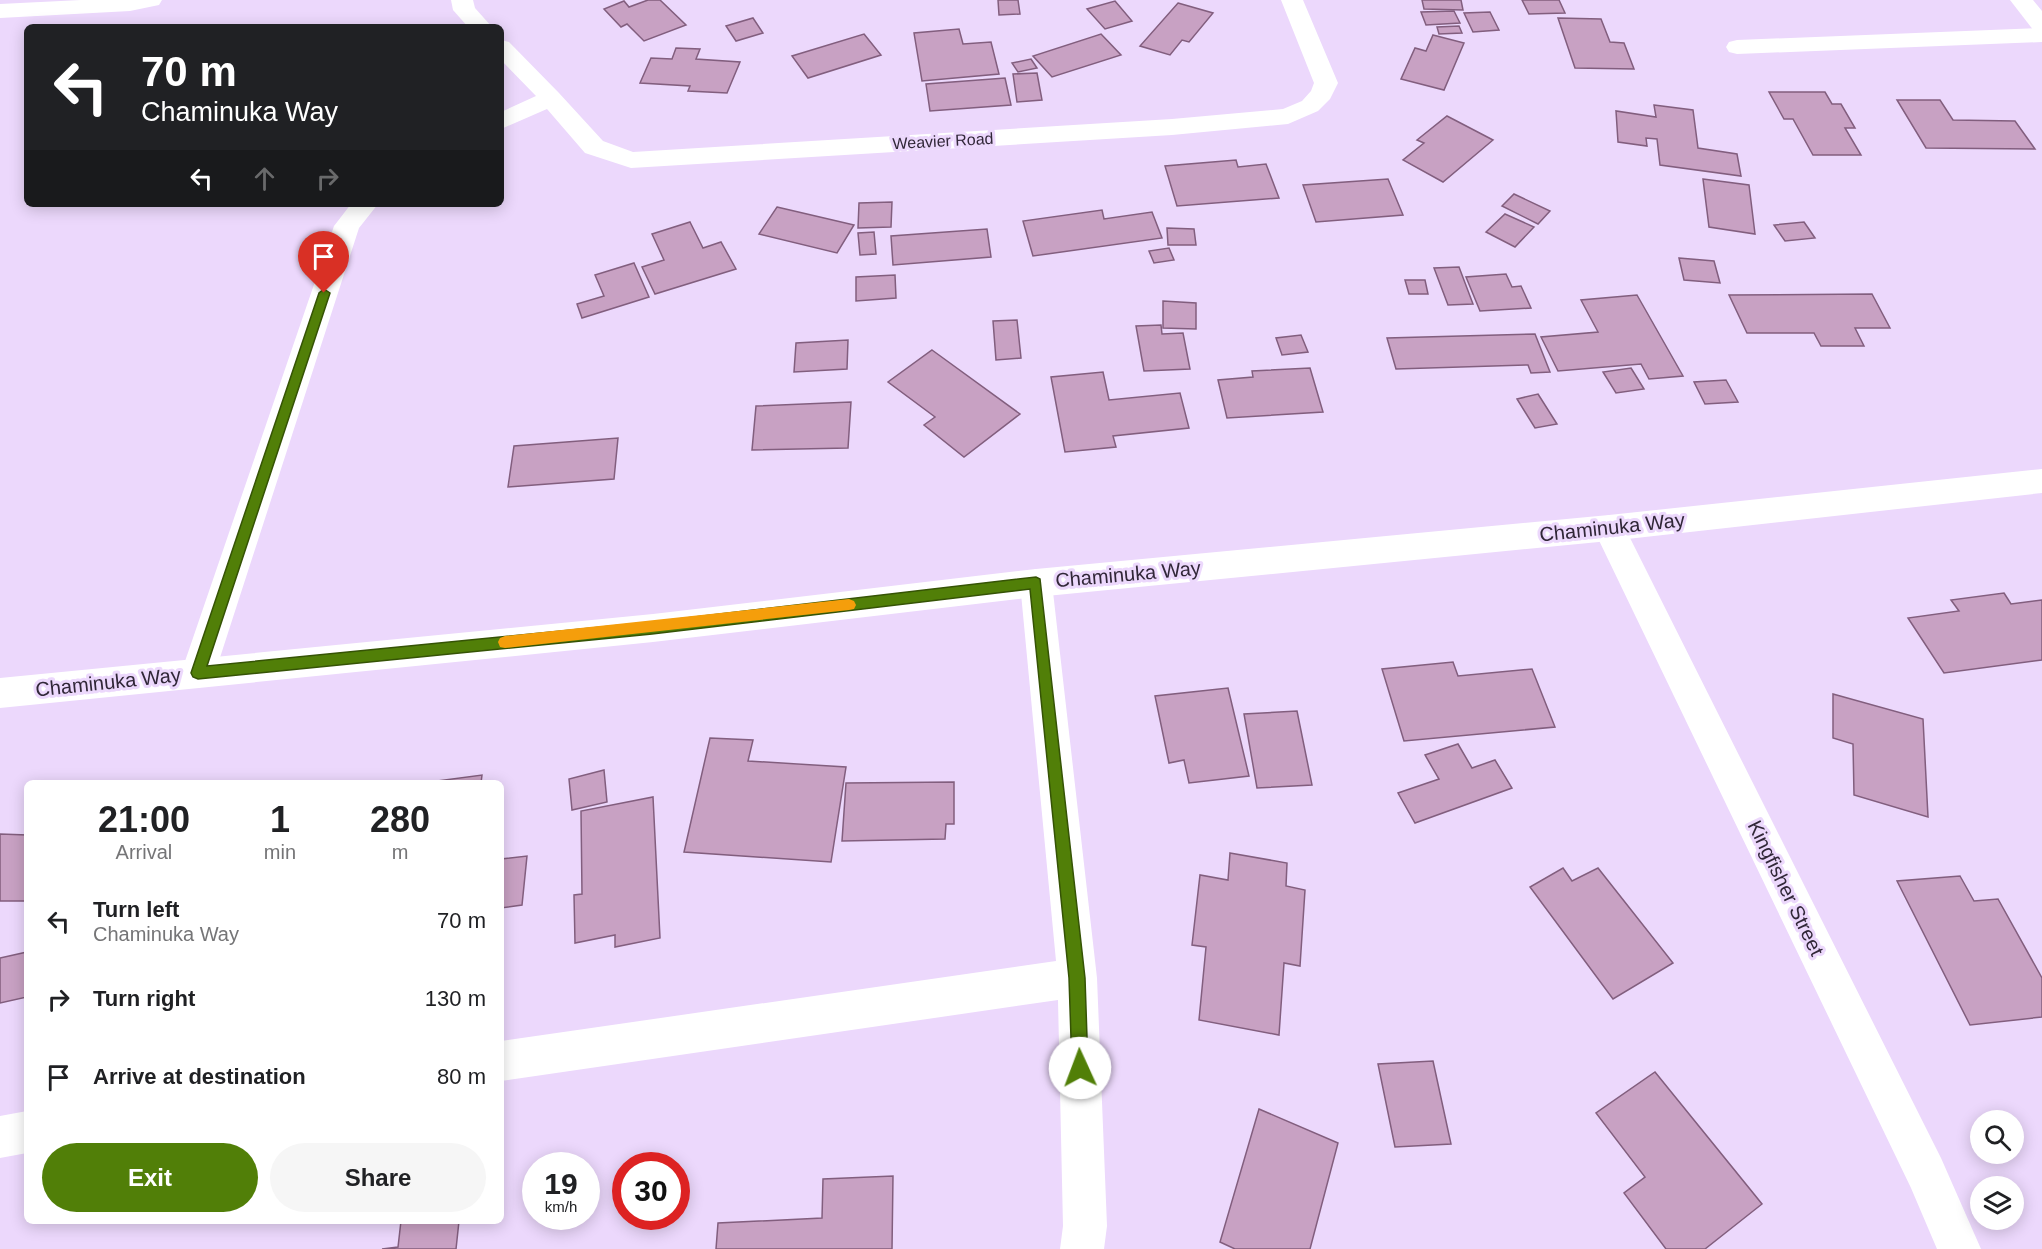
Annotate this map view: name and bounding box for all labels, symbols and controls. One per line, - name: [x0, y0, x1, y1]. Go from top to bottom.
- icon: left: [42, 48, 120, 126]
- text: 70 m: [141, 48, 237, 95]
- text: Chaminuka Way: [141, 97, 338, 127]
- street label: Weavier Road: [892, 130, 994, 152]
- icon: left: [185, 162, 218, 195]
- icon: ahead: [248, 162, 281, 195]
- icon: right: [311, 162, 344, 195]
- pin: [298, 231, 349, 293]
- icon: arrive: [307, 240, 340, 273]
- street label: Chaminuka Way: [1538, 508, 1686, 546]
- street label: Chaminuka Way: [1054, 557, 1202, 591]
- street label: Chaminuka Way: [34, 663, 182, 701]
- text: 21:00: [98, 799, 190, 840]
- text: 1: [270, 799, 290, 840]
- text: 280: [370, 799, 430, 840]
- street label: Kingfisher Street: [1744, 817, 1828, 960]
- text: Arrival: [116, 841, 172, 863]
- text: min: [264, 841, 296, 863]
- text: m: [392, 841, 408, 863]
- text: Turn left: [93, 897, 179, 922]
- icon: left: [42, 905, 75, 938]
- text: 70 m: [437, 908, 486, 933]
- text: Chaminuka Way: [93, 923, 239, 945]
- icon: right: [42, 983, 75, 1016]
- text: Turn right: [93, 986, 195, 1011]
- text: 130 m: [425, 986, 486, 1011]
- position arrow: [1048, 1036, 1112, 1100]
- icon: arrive: [42, 1061, 75, 1094]
- text: Arrive at destination: [93, 1064, 306, 1089]
- text: 80 m: [437, 1064, 486, 1089]
- map controls: [1970, 1110, 2024, 1230]
- button: search: [1970, 1110, 2024, 1164]
- button: Exit: [42, 1143, 258, 1212]
- button: Share: [270, 1143, 486, 1212]
- speed limit sign: 30: [612, 1152, 690, 1230]
- text: 19: [544, 1167, 578, 1200]
- button: layers: [1970, 1176, 2024, 1230]
- text: km/h: [545, 1198, 577, 1215]

